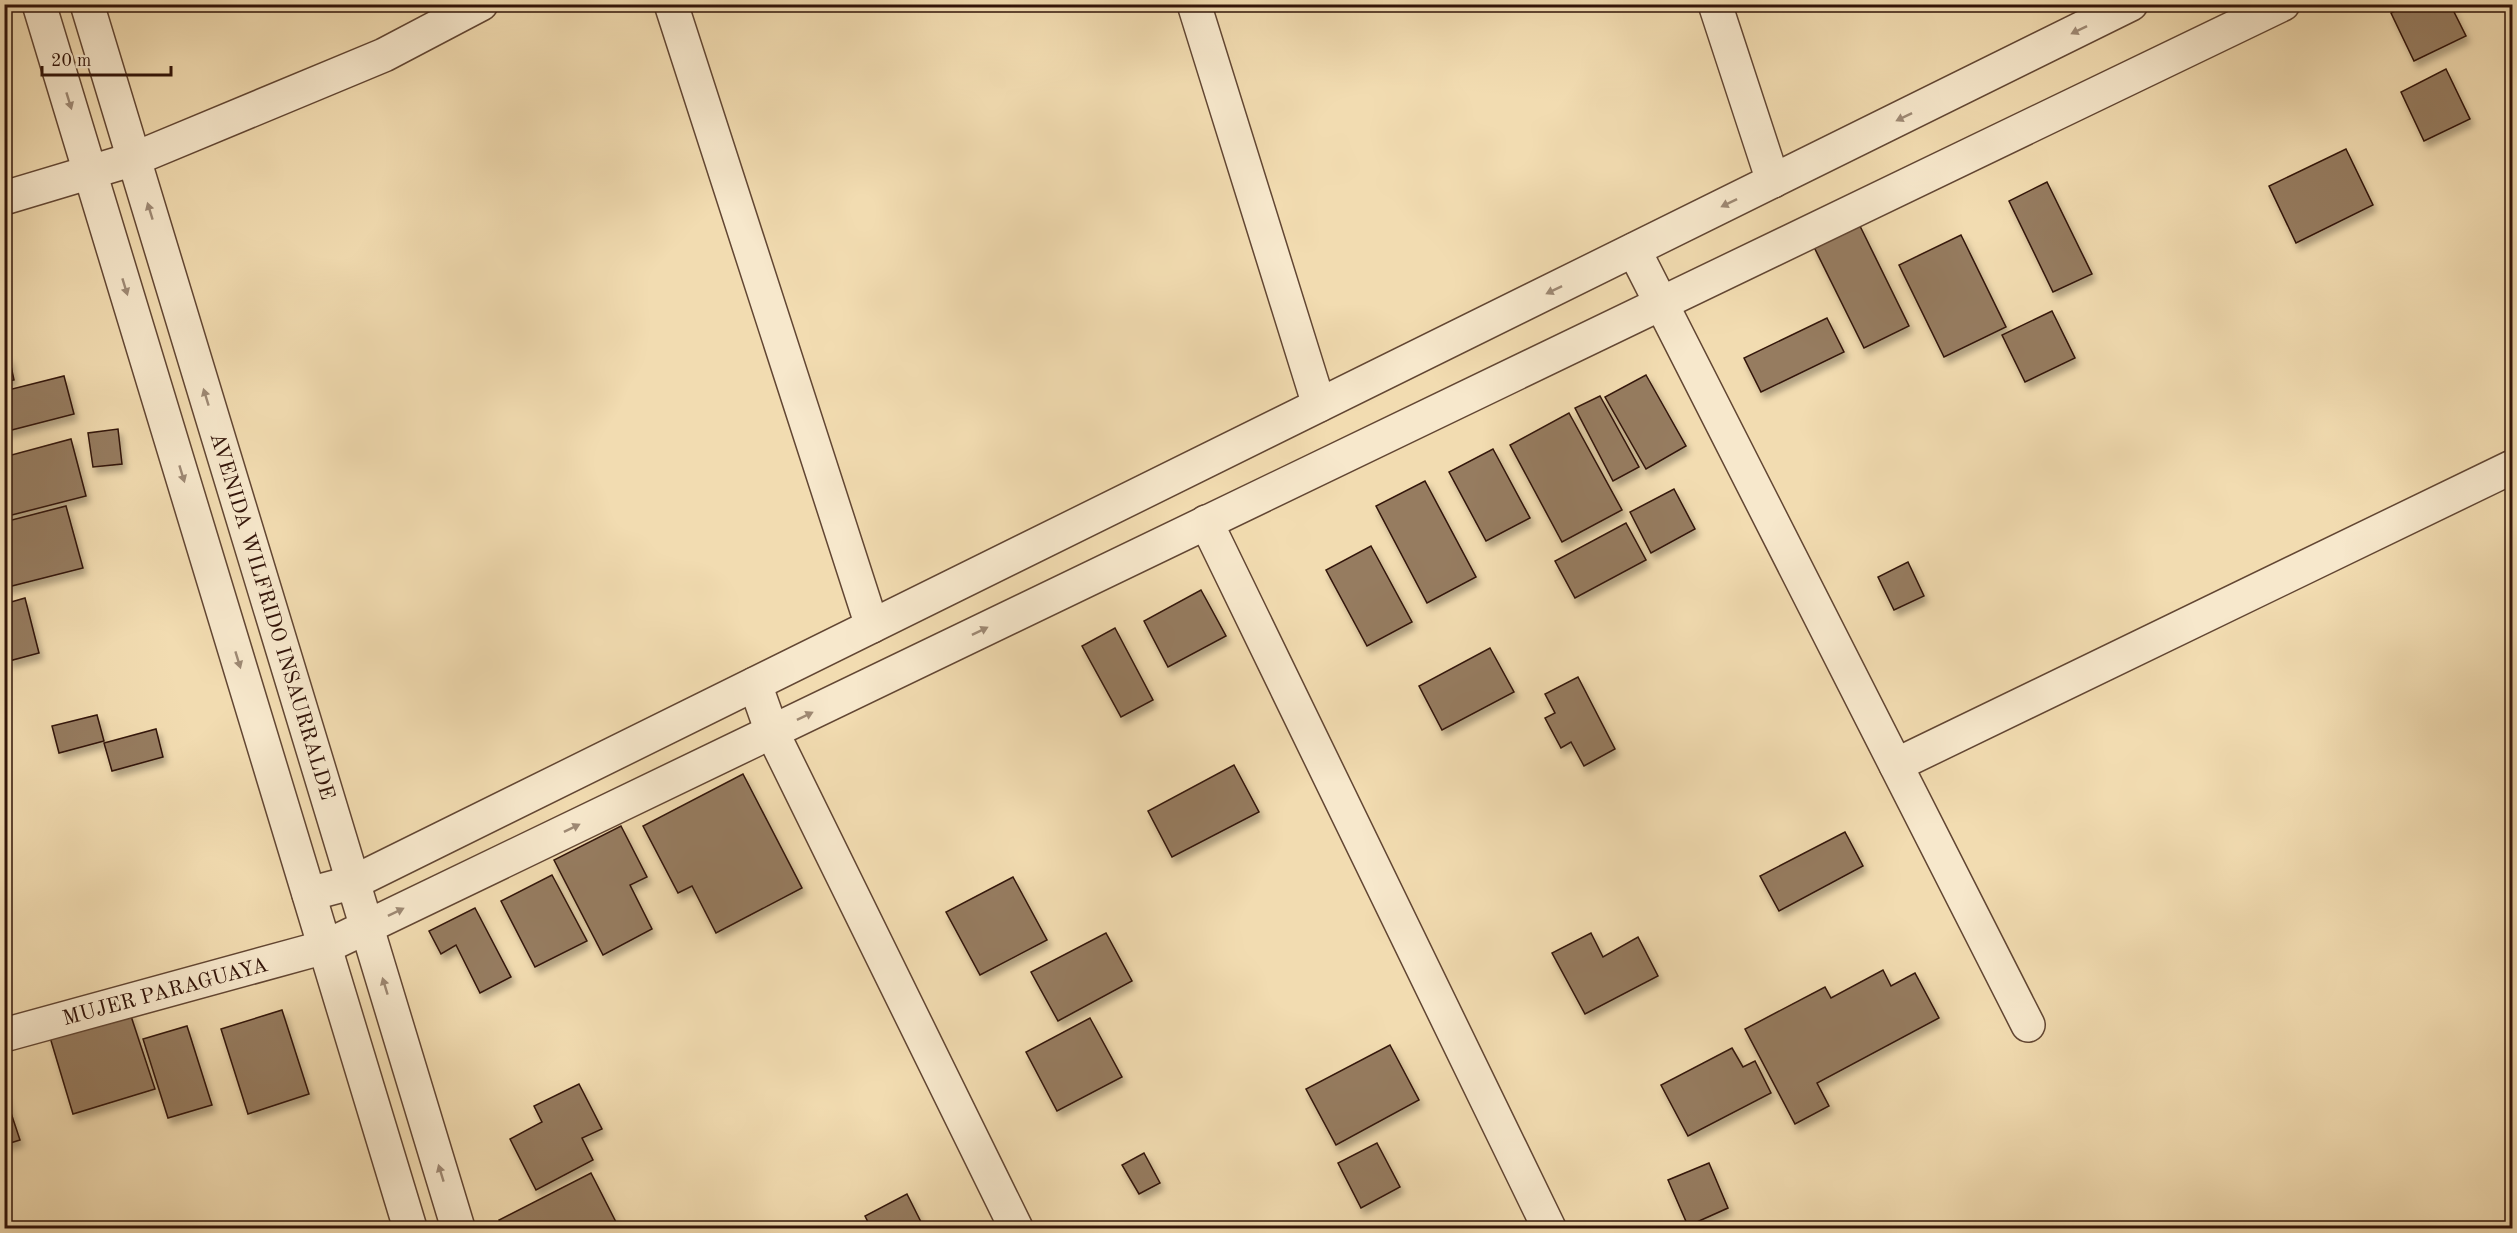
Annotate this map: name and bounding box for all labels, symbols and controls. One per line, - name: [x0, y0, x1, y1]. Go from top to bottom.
- one-way arrow: [2070, 26, 2087, 35]
- scale bar: [42, 39, 171, 77]
- text: 20 m: [51, 52, 91, 70]
- one-way arrow: [65, 92, 74, 110]
- one-way arrow: [1895, 112, 1912, 122]
- one-way arrow: [1720, 198, 1738, 208]
- one-way arrow: [145, 202, 154, 220]
- one-way arrow: [121, 278, 131, 296]
- one-way arrow: [1546, 285, 1563, 294]
- one-way arrow: [201, 388, 211, 406]
- street label: AVENIDA WILFRIDO INSAURRALDE: [206, 430, 338, 802]
- one-way arrow: [178, 465, 187, 483]
- one-way arrow: [972, 627, 989, 636]
- one-way arrow: [234, 652, 243, 670]
- one-way arrow: [796, 711, 813, 720]
- one-way arrow: [563, 823, 581, 833]
- one-way arrow: [388, 908, 405, 917]
- street label: MUJER PARAGUAYA: [60, 955, 270, 1030]
- one-way arrow: [380, 977, 389, 995]
- one-way arrow: [436, 1163, 445, 1181]

